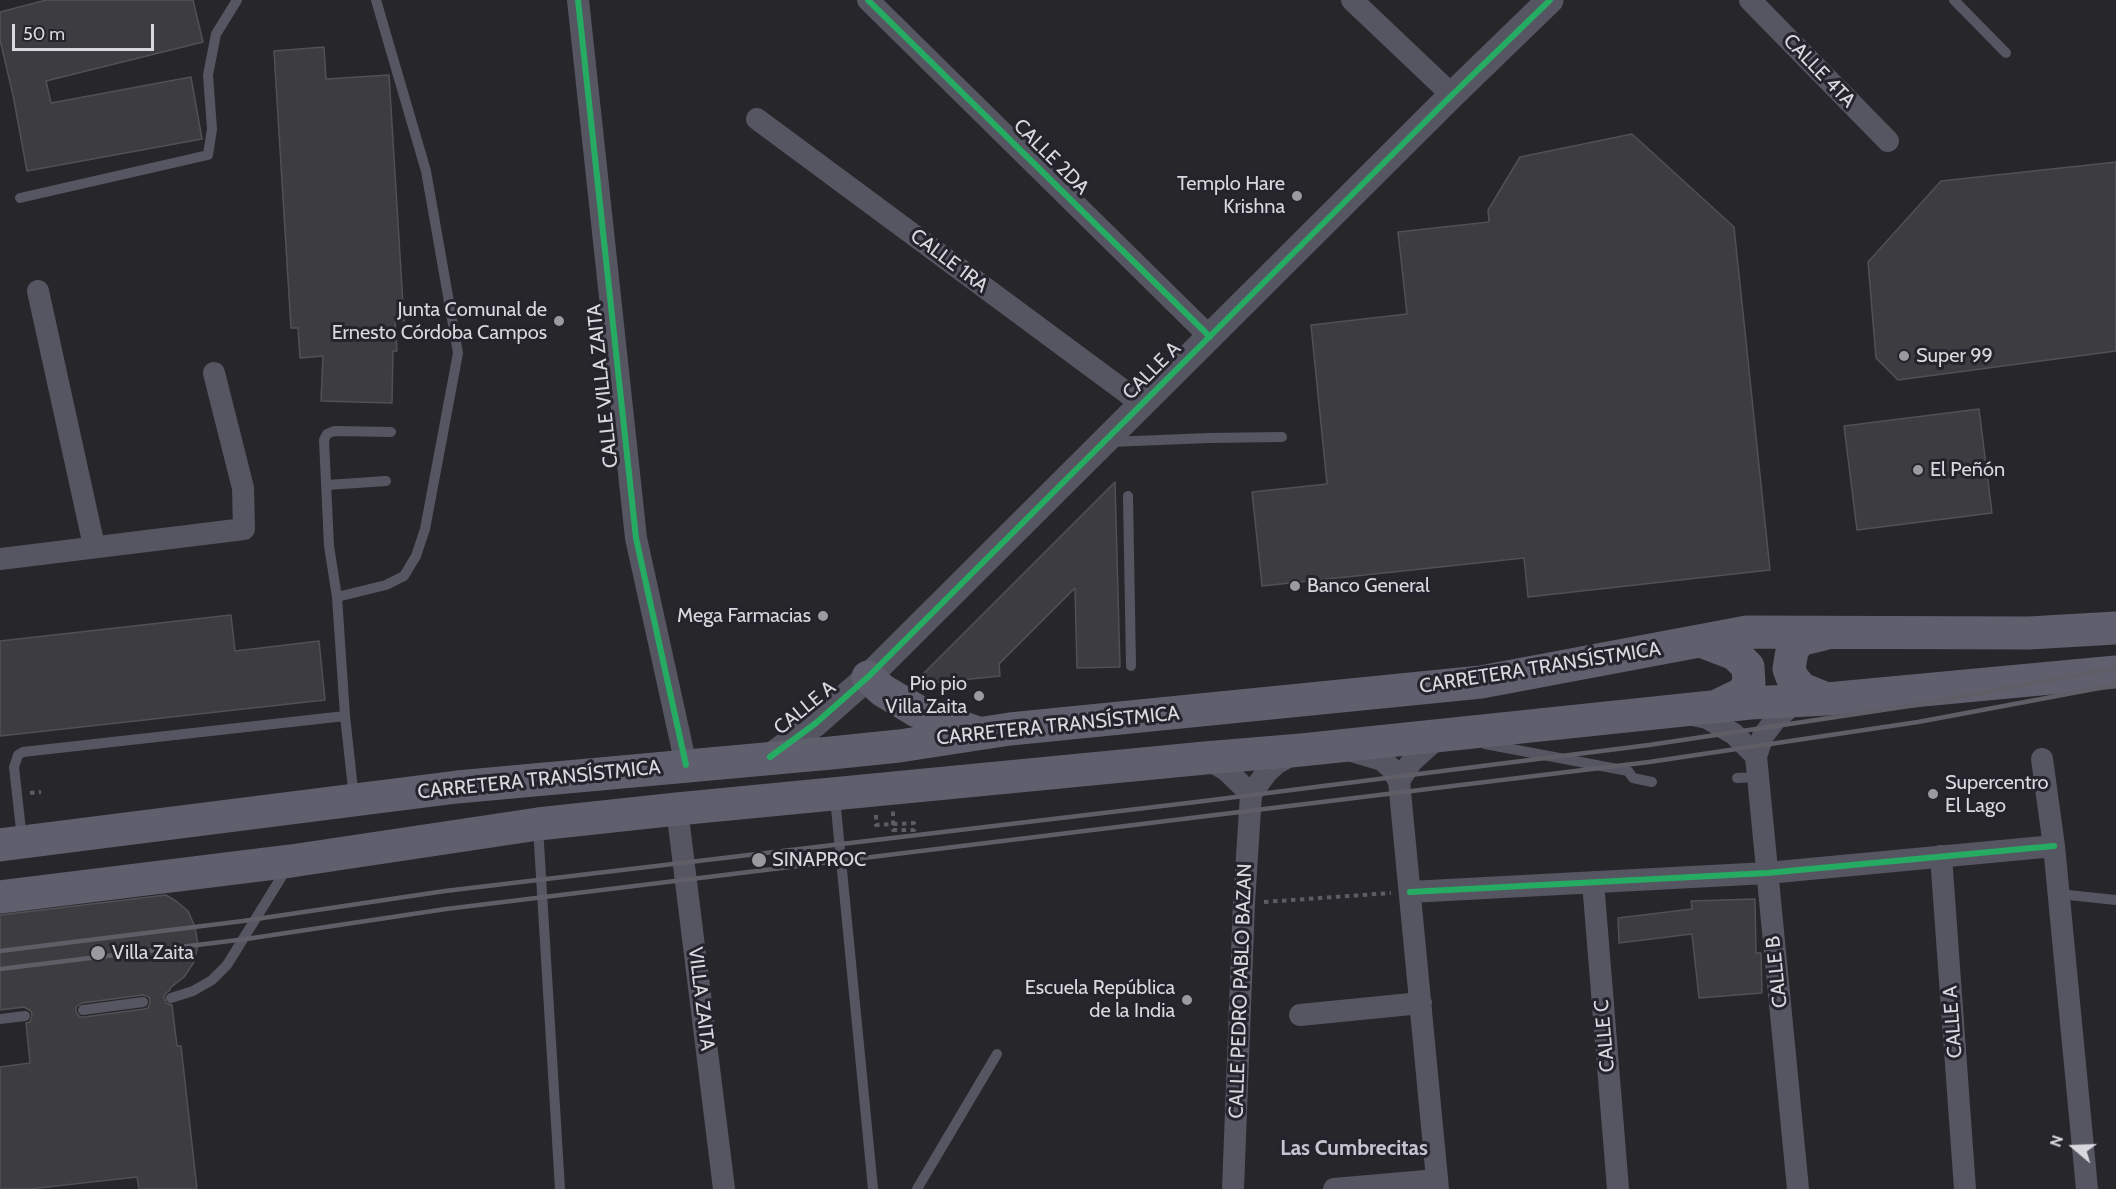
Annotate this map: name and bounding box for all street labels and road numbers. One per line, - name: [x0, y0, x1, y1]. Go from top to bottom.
- street label: CALLE 4TA: [1778, 29, 1860, 113]
- street label: CALLE 2DA: [1008, 114, 1094, 200]
- street label: CALLE 1RA: [905, 224, 993, 298]
- street label: CALLE VILLA ZAITA: [582, 303, 624, 469]
- street label: CALLE A: [1118, 337, 1186, 405]
- street label: CARRETERA TRANSÍSTMICA: [1418, 637, 1662, 699]
- street label: CALLE A: [769, 676, 841, 740]
- street label: CARRETERA TRANSÍSTMICA: [935, 701, 1181, 751]
- street label: CARRETERA TRANSÍSTMICA: [416, 755, 662, 805]
- street label: CALLE PEDRO PABLO BAZAN: [1225, 863, 1257, 1119]
- street label: CALLE B: [1761, 935, 1793, 1009]
- street label: VILLA ZAITA: [683, 946, 719, 1052]
- street label: CALLE A: [1938, 985, 1968, 1059]
- street label: CALLE C: [1590, 999, 1620, 1073]

